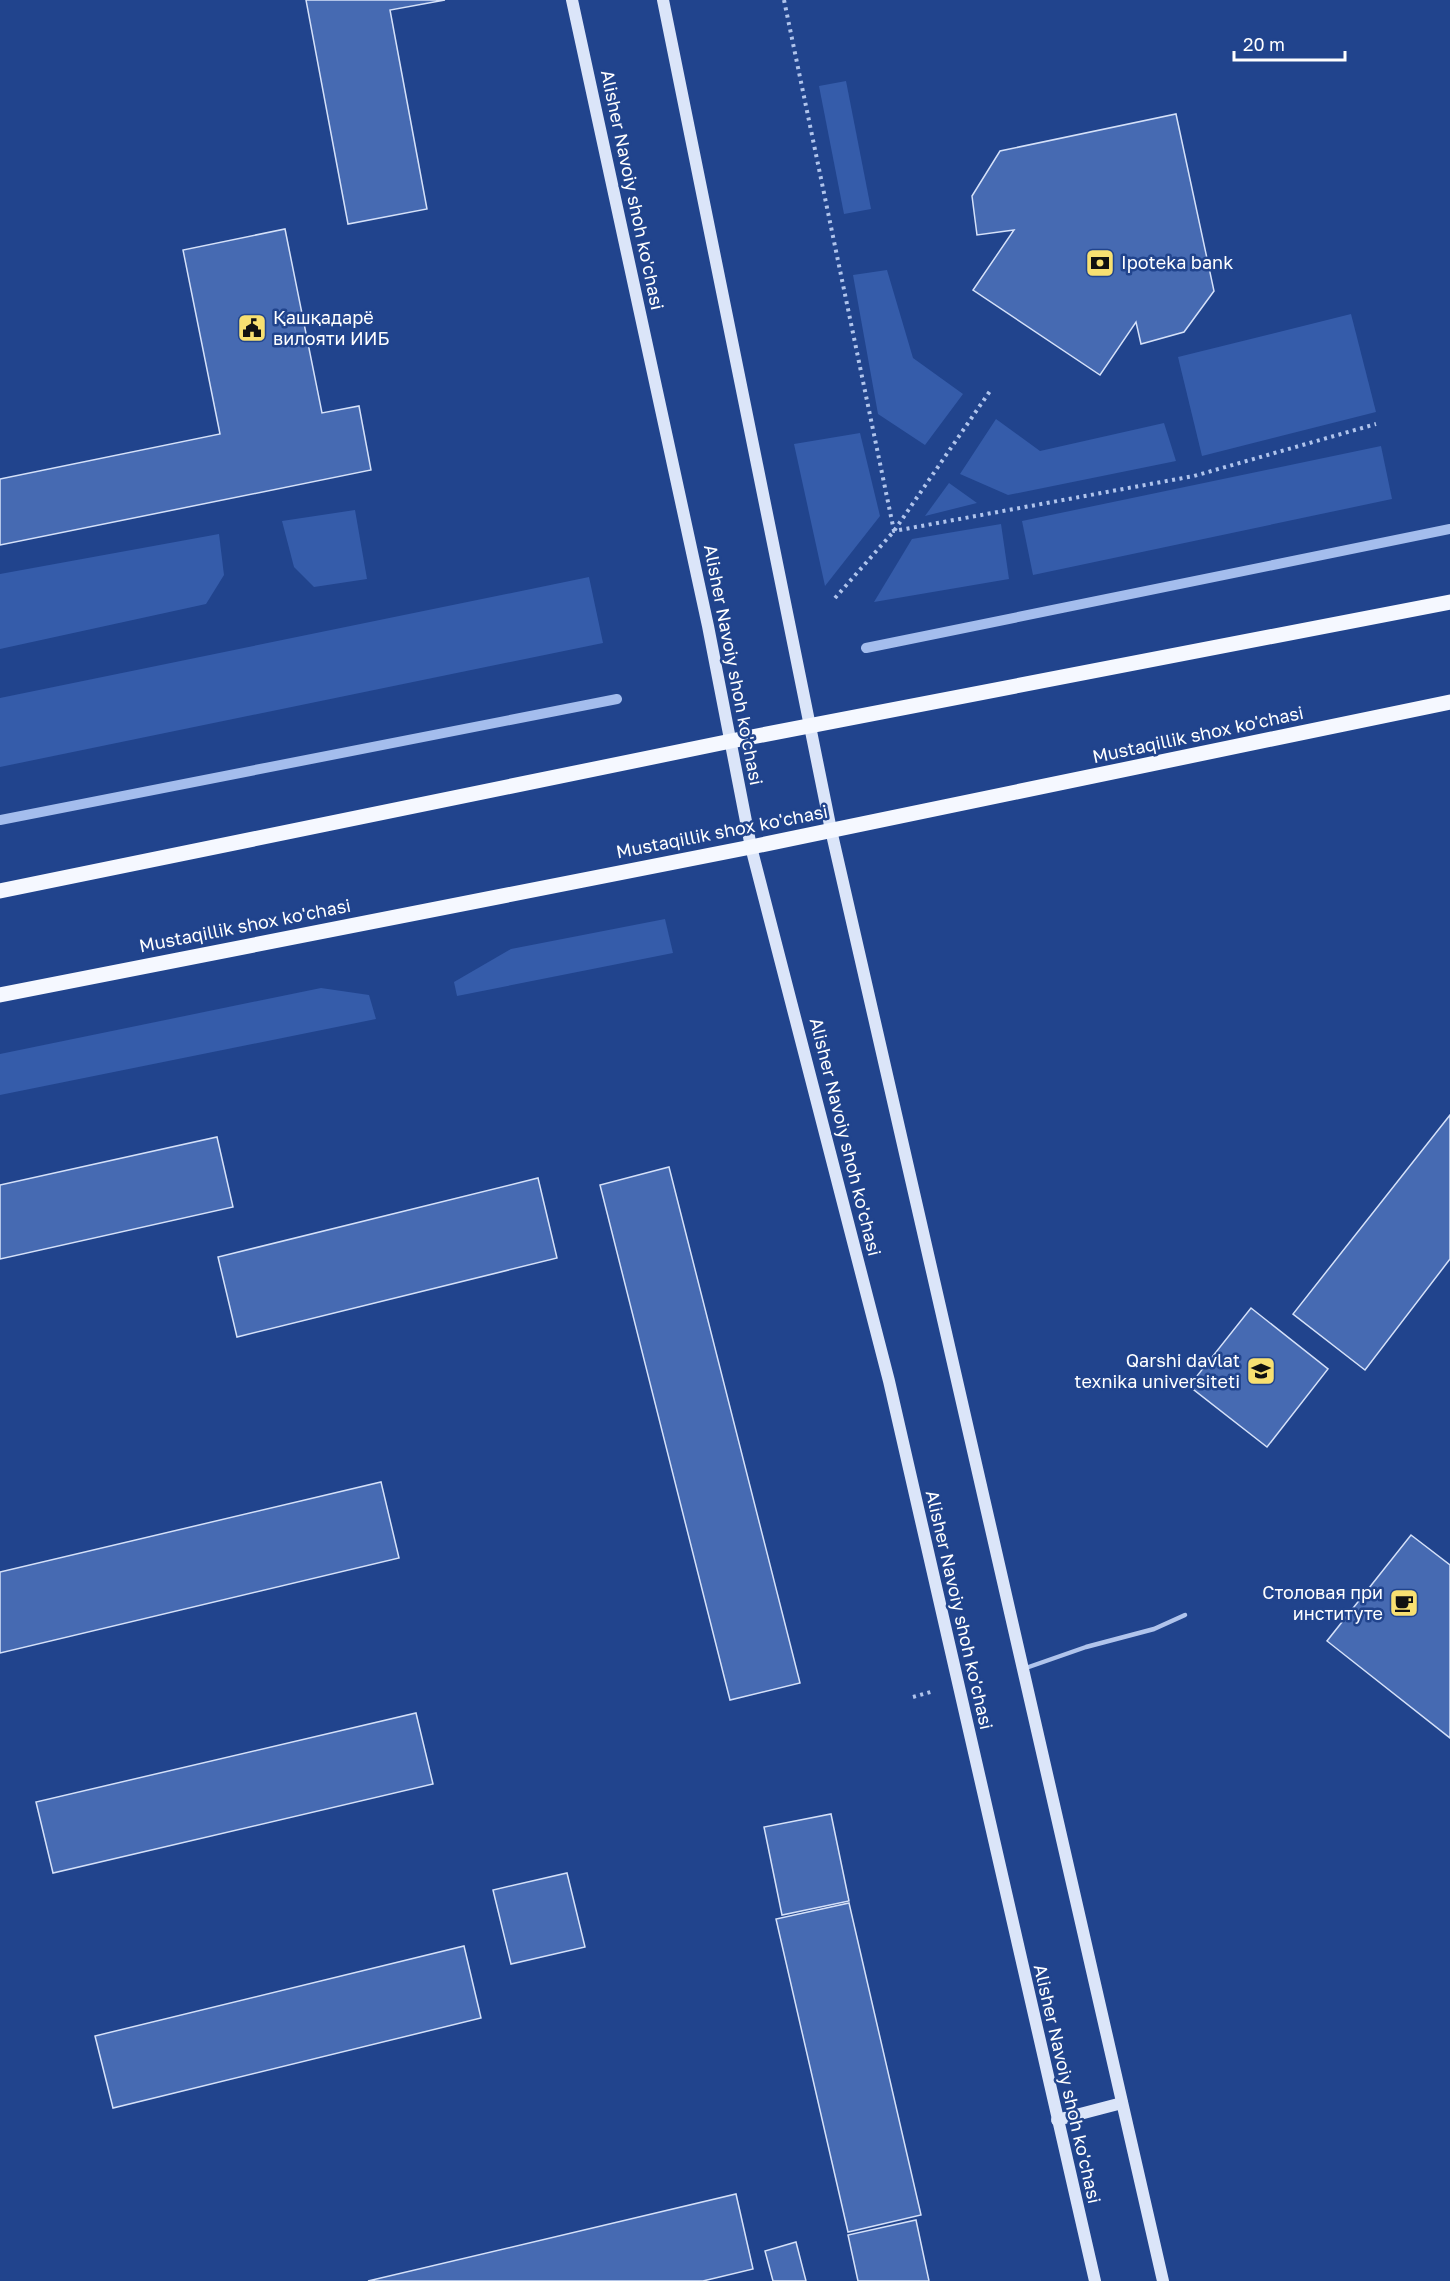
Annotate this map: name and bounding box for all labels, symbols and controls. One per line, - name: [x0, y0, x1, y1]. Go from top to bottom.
- scale bar: [1234, 24, 1345, 62]
- text: 20 m: [1243, 33, 1285, 55]
- street label: Alisher Navoiy shoh ko'chasi: [597, 68, 669, 312]
- bank icon: Ipoteka bank: [1084, 247, 1116, 279]
- place label: Ipoteka bank: [1121, 251, 1233, 273]
- place label: Қашқадарё вилояти ИИБ: [273, 306, 389, 349]
- public building icon: Қашқадарё вилояти ИИБ: [236, 312, 268, 344]
- street label: Alisher Navoiy shoh ko'chasi: [700, 543, 768, 787]
- street label: Mustaqillik shox ko'chasi: [1090, 701, 1305, 767]
- street label: Mustaqillik shox ko'chasi: [614, 800, 830, 862]
- street label: Mustaqillik shox ko'chasi: [137, 894, 353, 956]
- street label: Alisher Navoiy shoh ko'chasi: [806, 1015, 886, 1258]
- place label: Qarshi davlat texnika universiteti: [1074, 1349, 1240, 1392]
- school or university icon: Qarshi davlat texnika universiteti: [1245, 1355, 1277, 1387]
- street label: Alisher Navoiy shoh ko'chasi: [922, 1488, 998, 1732]
- place label: Столовая при институте: [1262, 1581, 1383, 1624]
- cafe icon: Столовая при институте: [1388, 1587, 1420, 1619]
- street label: Alisher Navoiy shoh ko'chasi: [1030, 1962, 1106, 2206]

